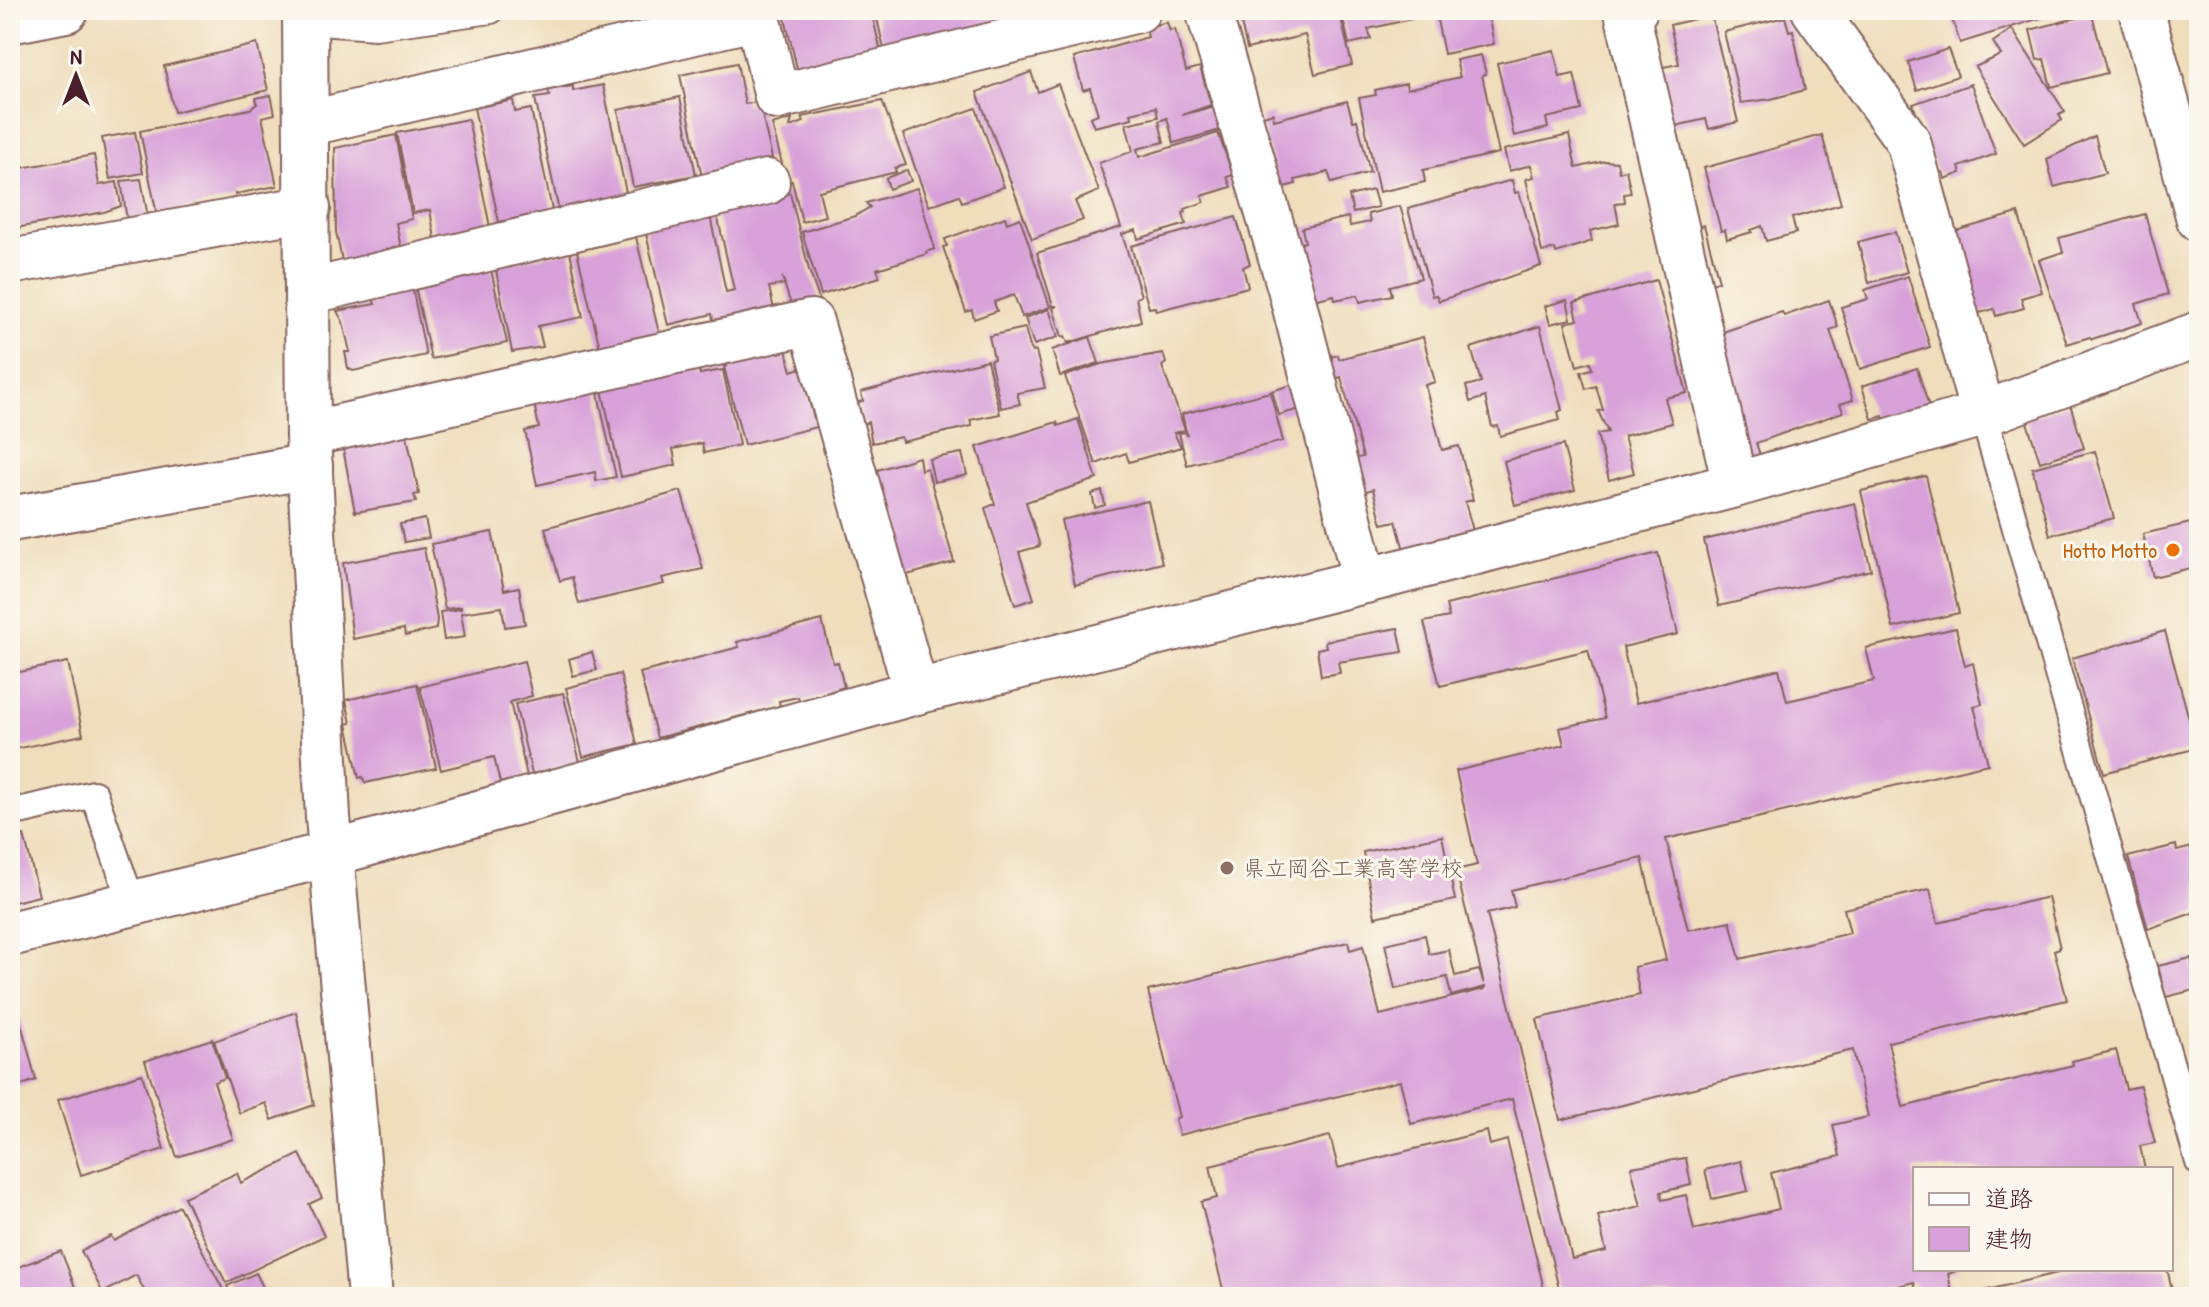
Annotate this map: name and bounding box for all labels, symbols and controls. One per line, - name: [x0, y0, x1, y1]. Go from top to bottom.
- north arrow: [36, 36, 116, 116]
- text: N: [70, 41, 82, 71]
- place label: Hotto Motto: [2063, 535, 2157, 565]
- marker: Hotto Motto: [2164, 541, 2182, 559]
- place label: 県立岡谷工業高等学校: [1243, 853, 1463, 883]
- marker: 県立岡谷工業高等学校: [1218, 859, 1236, 877]
- legend: [1913, 1167, 2173, 1271]
- text: 道路: [1985, 1182, 2033, 1214]
- text: 建物: [1985, 1222, 2033, 1254]

